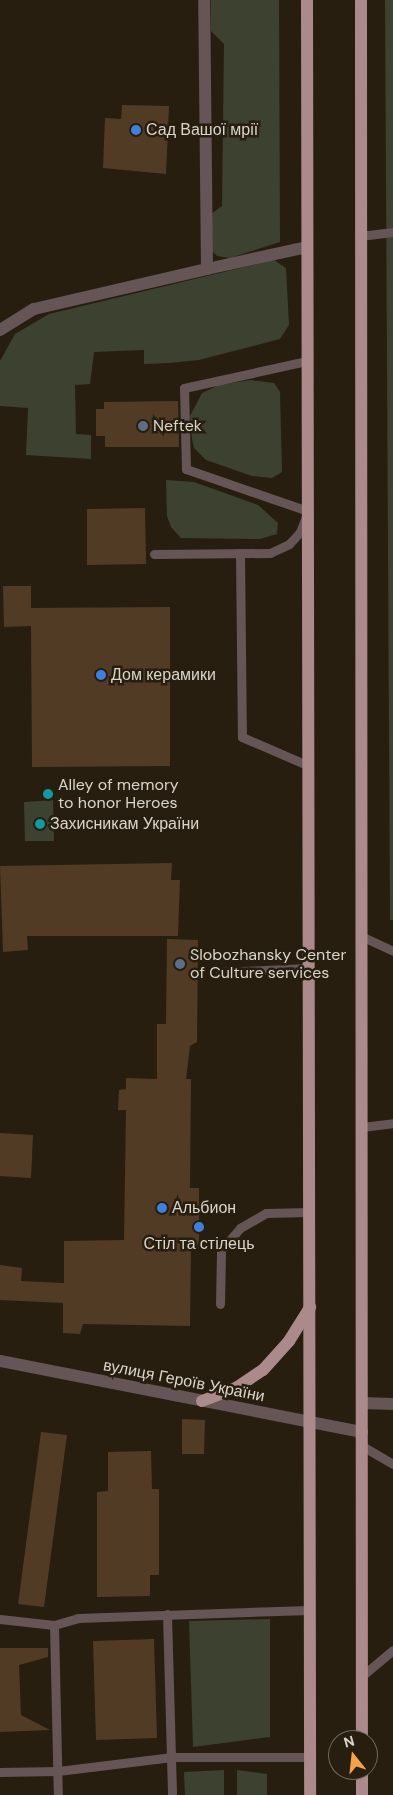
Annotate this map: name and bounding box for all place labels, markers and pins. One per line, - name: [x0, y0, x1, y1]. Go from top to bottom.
- place label: Сад Вашої мрії: [146, 120, 258, 140]
- marker: Сад Вашої мрії: [130, 124, 142, 136]
- place label: Neftek: [153, 416, 202, 436]
- marker: Neftek: [137, 420, 149, 432]
- place label: Дом керамики: [111, 665, 216, 685]
- marker: Дом керамики: [95, 669, 107, 681]
- place label: Alley of memory to honor Heroes: [58, 775, 179, 813]
- marker: Alley of memory to honor Heroes: [42, 788, 54, 800]
- place label: Захисникам України: [50, 814, 199, 834]
- marker: Захисникам України: [34, 818, 46, 830]
- place label: Slobozhansky Center of Culture services: [190, 945, 346, 983]
- marker: Slobozhansky Center of Culture services: [174, 958, 186, 970]
- place label: Альбион: [172, 1198, 236, 1218]
- marker: Альбион: [156, 1202, 168, 1214]
- marker: Стіл та стілець: [193, 1221, 205, 1233]
- place label: Стіл та стілець: [144, 1234, 254, 1254]

